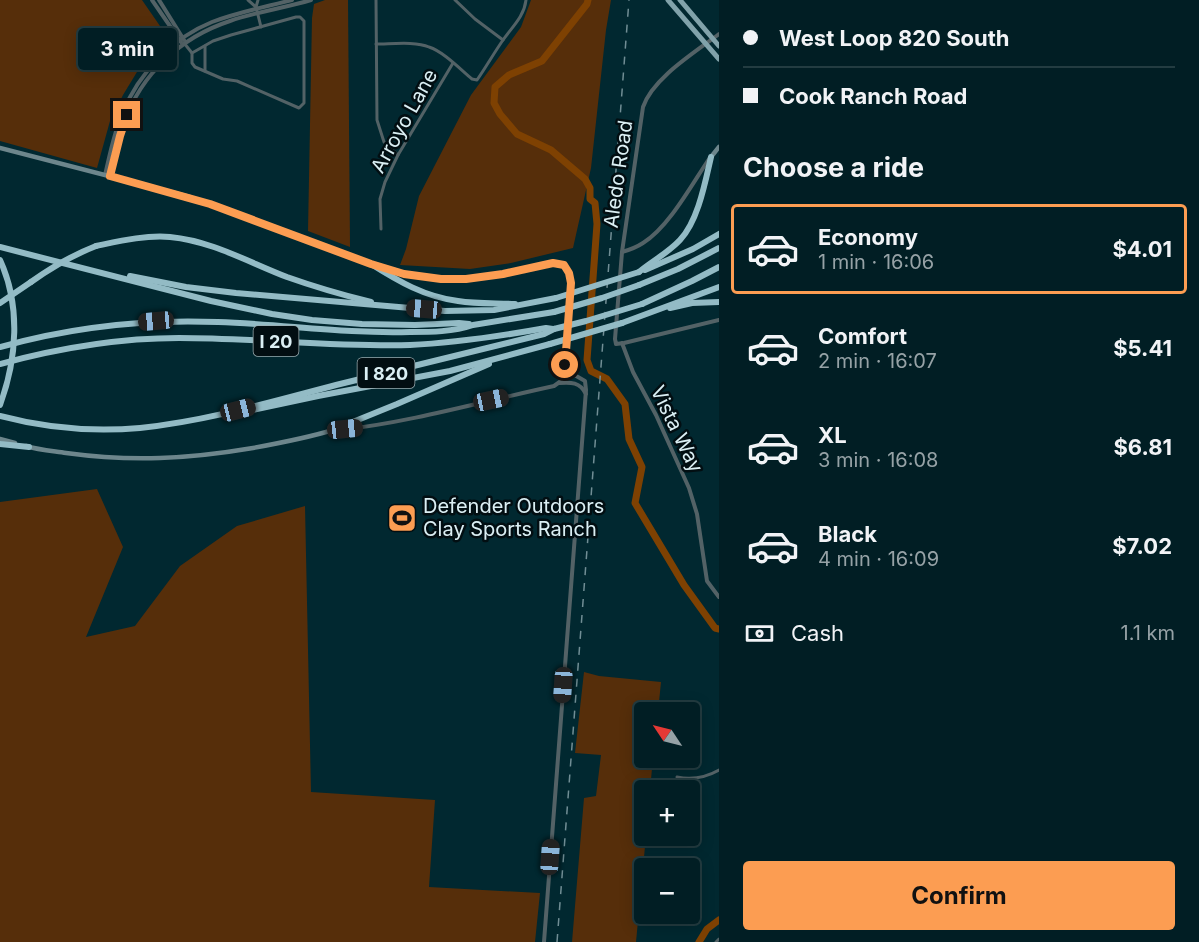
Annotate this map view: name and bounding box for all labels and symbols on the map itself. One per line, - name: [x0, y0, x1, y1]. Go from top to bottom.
- callout: 3 min: [78, 28, 176, 70]
- street label: Arroyo Lane: [366, 65, 442, 177]
- route end: [113, 101, 140, 128]
- street label: Aledo Road: [599, 119, 637, 229]
- car: [405, 298, 443, 320]
- car: [137, 310, 175, 332]
- road number: I 20: [254, 326, 298, 356]
- route start: [551, 351, 578, 378]
- road number: I 820: [358, 358, 414, 388]
- street label: Vista Way: [646, 382, 708, 476]
- car: [472, 387, 510, 413]
- car: [218, 397, 258, 423]
- car: [326, 418, 364, 440]
- place label: Defender Outdoors Clay Sports Ranch: [423, 494, 604, 541]
- sports icon: Defender Outdoors Clay Sports Ranch: [386, 502, 418, 534]
- car: [553, 666, 573, 704]
- north arrow: [634, 702, 700, 768]
- car: [540, 838, 560, 876]

